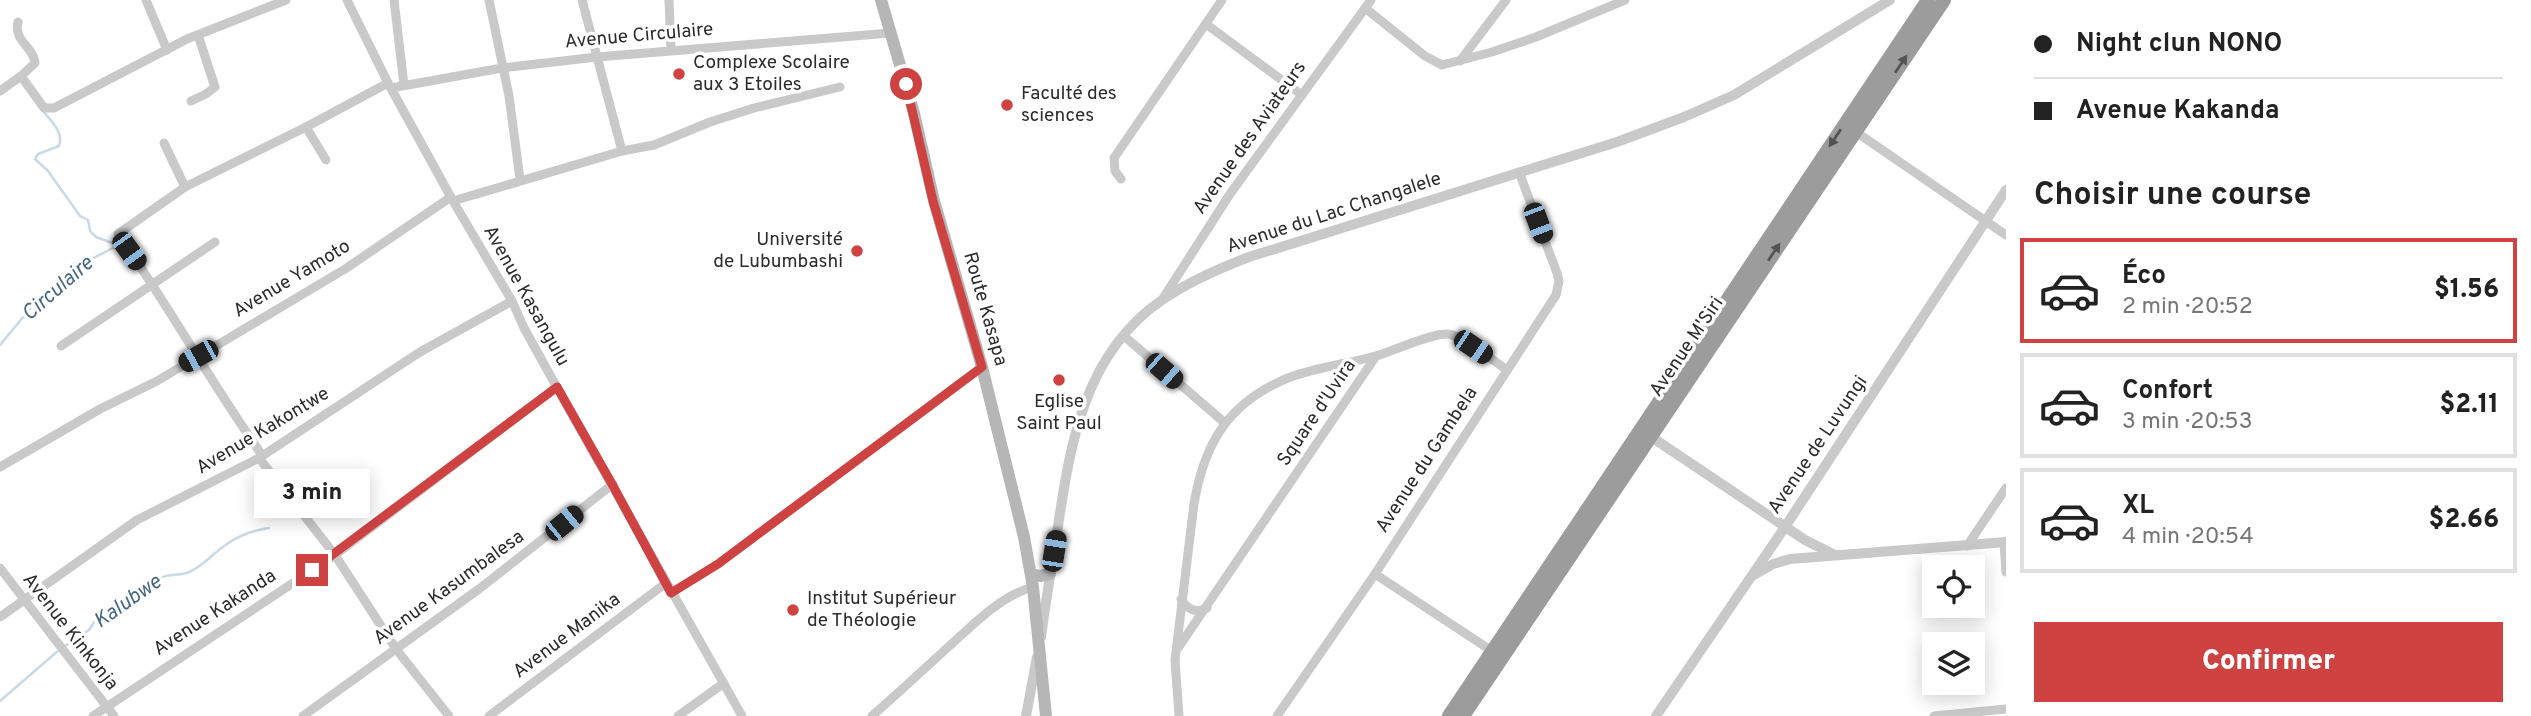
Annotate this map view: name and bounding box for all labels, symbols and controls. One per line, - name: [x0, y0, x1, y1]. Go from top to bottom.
- street label: Avenue Circulaire: [564, 18, 714, 54]
- text: Night clun NONO: [2076, 28, 2282, 61]
- place label: Complexe Scolaire aux 3 Etoiles: [693, 51, 850, 97]
- one-way arrow: [1895, 54, 1908, 73]
- street label: Avenue des Aviateurs: [1188, 57, 1312, 219]
- marker: Complexe Scolaire aux 3 Etoiles: [671, 66, 687, 82]
- route start: [890, 68, 922, 100]
- place label: Faculté des sciences: [1021, 82, 1117, 128]
- text: Avenue Kakanda: [2076, 95, 2279, 128]
- marker: Faculté des sciences: [999, 97, 1015, 113]
- one-way arrow: [1829, 128, 1842, 147]
- street label: Avenue du Lac Changalele: [1224, 167, 1444, 259]
- text: Choisir une course: [2034, 176, 2311, 216]
- car: [1521, 200, 1556, 246]
- street label: Avenue Kasangulu: [477, 221, 575, 371]
- car: [109, 228, 150, 274]
- place label: Université de Lubumbashi: [713, 228, 843, 274]
- street label: Avenue Yamoto: [229, 235, 355, 323]
- one-way arrow: [1767, 242, 1780, 262]
- marker: Université de Lubumbashi: [849, 243, 865, 259]
- street label: Route Kasapa: [957, 249, 1013, 369]
- water label: Circulaire: [17, 250, 100, 328]
- icon: car: [2038, 259, 2101, 322]
- text: Éco: [2122, 260, 2166, 293]
- text: $1.56: [2434, 274, 2499, 307]
- street label: Avenue M'Siri: [1645, 292, 1729, 402]
- text: 2 min · 20:52: [2122, 293, 2253, 322]
- car: [1450, 327, 1497, 367]
- car: [175, 337, 222, 375]
- car: [1142, 349, 1187, 393]
- street label: Square d'Uvira: [1272, 355, 1362, 471]
- street label: Avenue de Luvungi: [1763, 371, 1873, 519]
- marker: Eglise Saint Paul: [1051, 372, 1067, 388]
- icon: car: [2038, 374, 2101, 437]
- text: Confort: [2122, 375, 2213, 408]
- street label: Avenue Kakontwe: [192, 382, 334, 480]
- street label: Avenue du Gambela: [1371, 382, 1483, 538]
- text: $2.11: [2440, 389, 2499, 422]
- place label: Eglise Saint Paul: [1016, 390, 1102, 436]
- text: 3 min · 20:53: [2122, 408, 2252, 437]
- callout: 3 min: [254, 468, 370, 518]
- text: 3 min: [282, 479, 342, 508]
- icon: car: [2038, 489, 2101, 552]
- text: XL: [2122, 490, 2154, 523]
- car: [542, 502, 587, 544]
- text: $2.66: [2429, 504, 2499, 537]
- text: 4 min · 20:54: [2122, 523, 2254, 552]
- street label: Avenue Kasumbalesa: [369, 525, 529, 651]
- car: [1041, 529, 1068, 573]
- route end: [296, 554, 328, 586]
- map controls: [1922, 555, 1985, 695]
- button: locate: [1922, 555, 1985, 618]
- street label: Avenue Kakanda: [149, 564, 281, 662]
- water label: Kalubwe: [89, 568, 168, 635]
- street label: Avenue Kinkonja: [17, 569, 123, 695]
- place label: Institut Supérieur de Théologie: [807, 587, 957, 633]
- street label: Avenue Manika: [509, 588, 625, 684]
- marker: Institut Supérieur de Théologie: [785, 602, 801, 618]
- button: Confirmer: [2034, 622, 2503, 702]
- button: layers: [1922, 632, 1985, 695]

